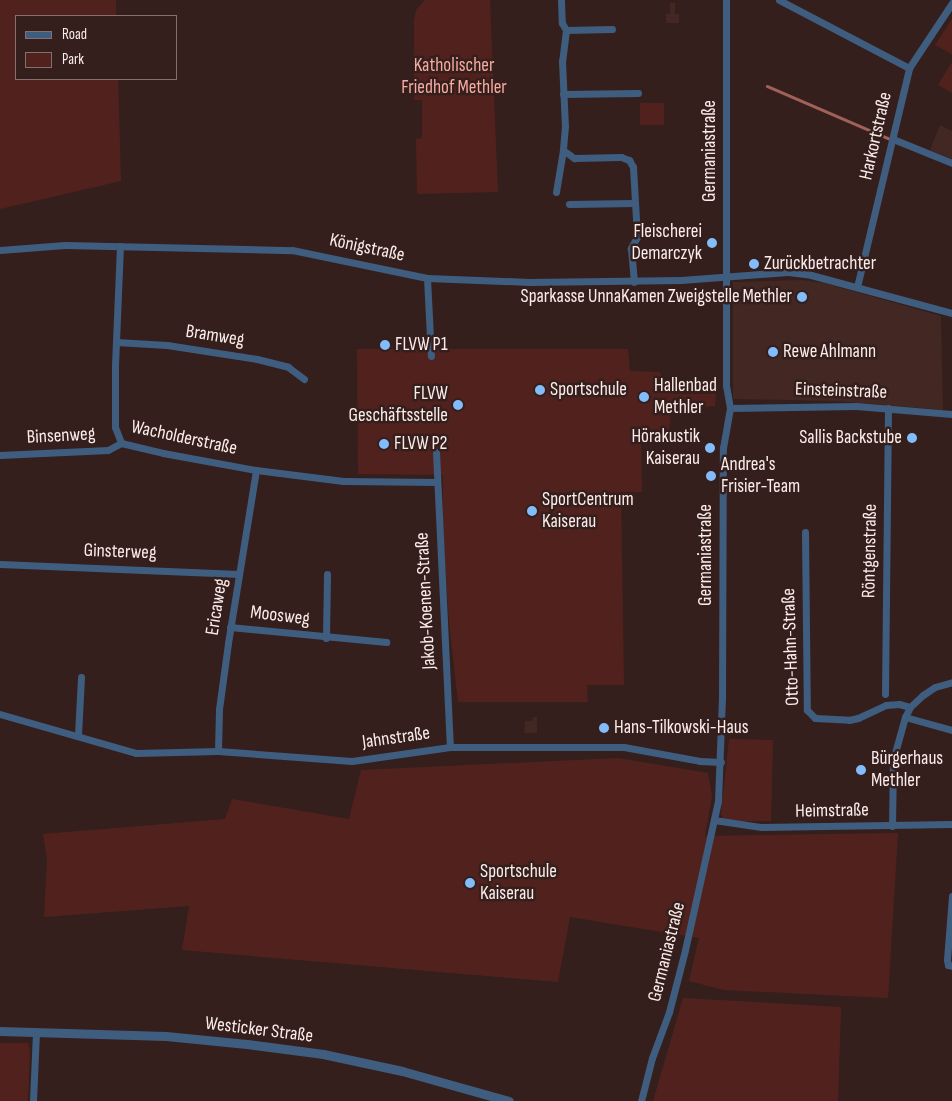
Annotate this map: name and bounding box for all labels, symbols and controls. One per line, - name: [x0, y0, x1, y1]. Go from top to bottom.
- legend: [15, 15, 178, 80]
- text: Road: [62, 25, 87, 44]
- text: Park: [62, 50, 84, 69]
- park label: Katholischer Friedhof Methler: [401, 55, 507, 99]
- street label: Harkortstraße: [855, 90, 897, 182]
- street label: Germaniastraße: [699, 100, 721, 202]
- place label: Fleischerei Demarczyk: [631, 221, 702, 265]
- street label: Königstraße: [327, 229, 407, 267]
- marker: Fleischerei Demarczyk: [706, 237, 718, 249]
- place label: Zurückbetrachter: [764, 253, 876, 275]
- marker: Zurückbetrachter: [748, 258, 760, 270]
- place label: Sparkasse UnnaKamen Zweigstelle Methler: [521, 286, 792, 308]
- marker: Sparkasse UnnaKamen Zweigstelle Methler: [796, 291, 808, 303]
- street label: Bramweg: [184, 320, 246, 352]
- place label: FLVW P1: [395, 334, 448, 356]
- marker: FLVW P1: [379, 339, 391, 351]
- place label: Rewe Ahlmann: [783, 341, 876, 363]
- marker: Rewe Ahlmann: [767, 346, 779, 358]
- place label: Hallenbad Methler: [654, 375, 717, 419]
- street label: Einsteinstraße: [795, 378, 887, 404]
- place label: Sportschule: [550, 379, 627, 401]
- place label: FLVW Geschäftsstelle: [348, 383, 448, 427]
- marker: Sportschule: [534, 384, 546, 396]
- marker: Hallenbad Methler: [638, 391, 650, 403]
- marker: FLVW Geschäftsstelle: [452, 399, 464, 411]
- street label: Wacholderstraße: [129, 416, 239, 460]
- street label: Binsenweg: [26, 423, 96, 449]
- place label: Hörakustik Kaiserau: [631, 426, 700, 470]
- place label: Sallis Backstube: [799, 427, 902, 449]
- marker: Sallis Backstube: [906, 432, 918, 444]
- place label: FLVW P2: [394, 433, 447, 455]
- marker: FLVW P2: [378, 438, 390, 450]
- marker: Hörakustik Kaiserau: [704, 442, 716, 454]
- place label: Andrea's Frisier-Team: [721, 454, 800, 498]
- marker: Andrea's Frisier-Team: [705, 470, 717, 482]
- place label: SportCentrum Kaiserau: [542, 489, 634, 533]
- street label: Germaniastraße: [695, 504, 717, 606]
- street label: Röntgenstraße: [858, 504, 882, 598]
- marker: SportCentrum Kaiserau: [526, 505, 538, 517]
- street label: Jakob-Koenen-Straße: [411, 532, 441, 670]
- street label: Ginsterweg: [83, 539, 157, 565]
- street label: Ericaweg: [201, 577, 233, 637]
- street label: Otto-Hahn-Straße: [778, 588, 804, 706]
- street label: Moosweg: [249, 601, 311, 631]
- place label: Hans-Tilkowski-Haus: [614, 717, 749, 739]
- street label: Jahnstraße: [361, 722, 431, 754]
- marker: Hans-Tilkowski-Haus: [598, 722, 610, 734]
- place label: Bürgerhaus Methler: [871, 748, 943, 792]
- marker: Bürgerhaus Methler: [855, 764, 867, 776]
- street label: Heimstraße: [795, 799, 869, 823]
- place label: Sportschule Kaiserau: [480, 861, 557, 905]
- marker: Sportschule Kaiserau: [464, 877, 476, 889]
- street label: Germaniastraße: [644, 900, 690, 1004]
- street label: Westicker Straße: [204, 1012, 314, 1048]

